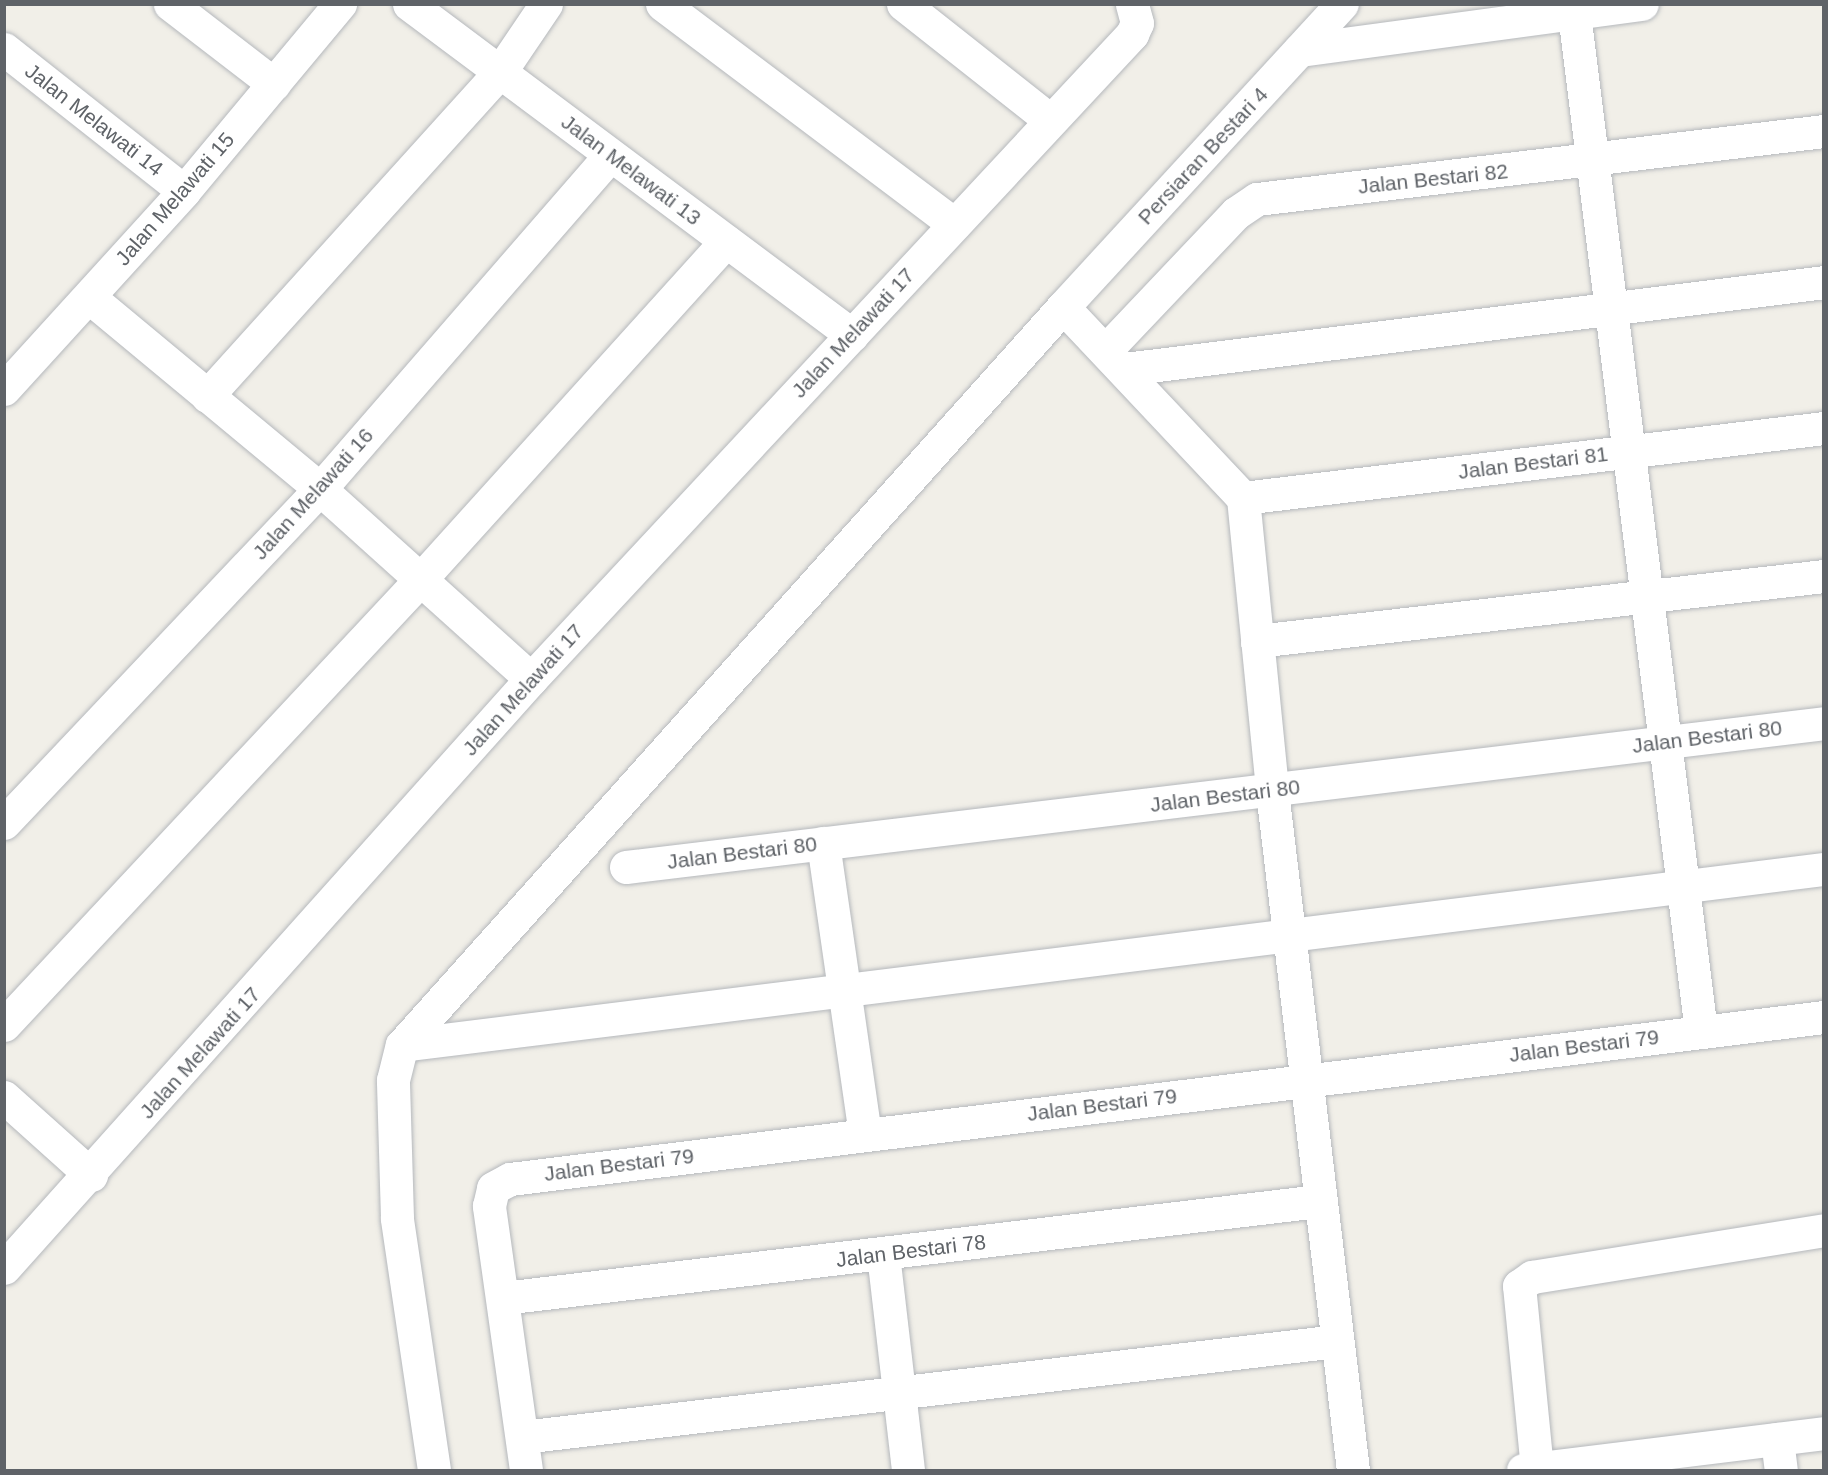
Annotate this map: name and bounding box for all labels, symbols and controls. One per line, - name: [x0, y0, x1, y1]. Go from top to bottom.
- street label: Jalan Melawati 14: [20, 58, 168, 182]
- street label: Persiaran Bestari 4: [1133, 82, 1273, 230]
- street label: Jalan Melawati 13: [556, 109, 706, 231]
- street label: Jalan Melawati 15: [110, 127, 240, 271]
- street label: Jalan Bestari 82: [1357, 159, 1509, 199]
- street label: Jalan Melawati 17: [786, 263, 920, 403]
- street label: Jalan Melawati 16: [247, 423, 379, 565]
- street label: Jalan Bestari 81: [1457, 441, 1609, 485]
- street label: Jalan Melawati 17: [457, 619, 589, 761]
- street label: Jalan Bestari 80: [1631, 715, 1783, 759]
- street label: Jalan Bestari 80: [1149, 774, 1301, 818]
- street label: Jalan Bestari 80: [666, 831, 818, 875]
- street label: Jalan Melawati 17: [134, 982, 266, 1124]
- street label: Jalan Bestari 79: [1508, 1024, 1660, 1068]
- street label: Jalan Bestari 79: [1026, 1083, 1178, 1127]
- street label: Jalan Bestari 79: [543, 1143, 695, 1187]
- street label: Jalan Bestari 78: [835, 1229, 987, 1273]

